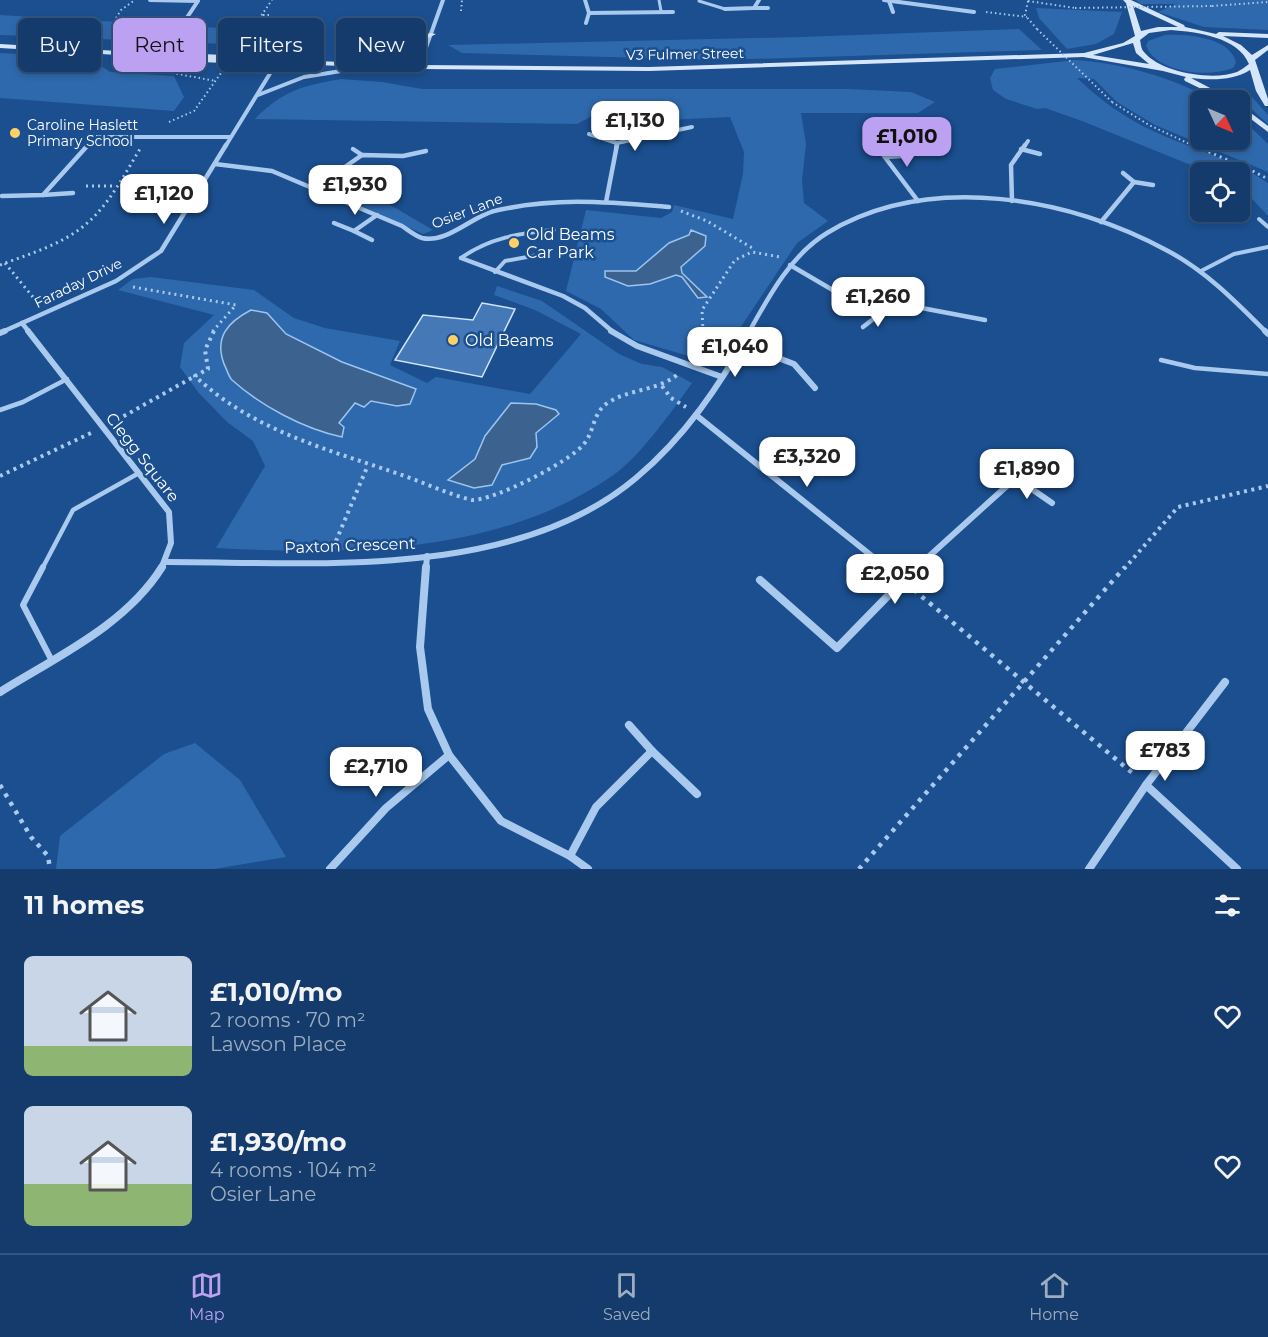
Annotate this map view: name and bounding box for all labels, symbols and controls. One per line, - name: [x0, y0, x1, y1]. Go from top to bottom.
- chip: Buy: [18, 18, 101, 72]
- chip: Rent: [113, 18, 206, 72]
- chip: Filters: [218, 18, 324, 72]
- chip: New: [336, 18, 426, 72]
- street label: V3 Fulmer Street: [626, 44, 744, 64]
- north arrow: [1190, 90, 1250, 150]
- map controls: [1190, 90, 1250, 222]
- pin: £1,130: [586, 101, 684, 152]
- text: £1,130: [605, 108, 665, 132]
- place label: Caroline Haslett Primary School: [27, 116, 139, 150]
- pin: £1,010: [858, 117, 956, 168]
- text: £1,010: [876, 124, 938, 148]
- marker: Caroline Haslett Primary School: [8, 126, 22, 140]
- button: locate: [1190, 162, 1250, 222]
- pin: £1,930: [306, 165, 404, 216]
- text: £1,930: [323, 172, 387, 196]
- pin: £1,120: [115, 174, 213, 225]
- text: £1,120: [134, 181, 194, 205]
- street label: Osier Lane: [429, 189, 505, 233]
- place label: Old Beams Car Park: [526, 225, 615, 262]
- marker: Old Beams Car Park: [507, 236, 521, 250]
- street label: Faraday Drive: [31, 254, 125, 312]
- pin: £1,260: [829, 277, 927, 328]
- text: £1,260: [845, 284, 911, 308]
- pin: £1,040: [686, 327, 784, 378]
- place label: Old Beams: [465, 331, 554, 350]
- marker: Old Beams: [446, 333, 460, 347]
- text: £1,040: [701, 334, 769, 358]
- street label: Clegg Square: [102, 409, 183, 506]
- pin: £3,320: [758, 437, 856, 488]
- text: £3,320: [773, 444, 841, 468]
- pin: £1,890: [978, 449, 1076, 500]
- text: £1,890: [994, 456, 1060, 480]
- street label: Paxton Crescent: [284, 534, 416, 557]
- pin: £2,050: [846, 554, 944, 605]
- text: £2,050: [860, 561, 930, 585]
- pin: £783: [1129, 731, 1201, 782]
- text: £783: [1140, 738, 1190, 762]
- pin: £2,710: [327, 747, 425, 798]
- text: £2,710: [344, 754, 408, 778]
- text: 11 homes: [24, 889, 144, 921]
- icon: filters: [1211, 889, 1244, 922]
- text: £1,010/mo: [210, 976, 342, 1008]
- icon: home: [72, 980, 144, 1052]
- icon: heart: [1211, 1000, 1244, 1033]
- text: 2 rooms · 70 m²: [210, 1008, 366, 1032]
- text: Lawson Place: [210, 1032, 347, 1056]
- text: £1,930/mo: [210, 1126, 347, 1158]
- icon: home: [72, 1130, 144, 1202]
- icon: heart: [1211, 1150, 1244, 1183]
- text: 4 rooms · 104 m²: [210, 1158, 377, 1182]
- text: Osier Lane: [210, 1182, 316, 1206]
- tab: Map: [189, 1269, 225, 1324]
- tab: Saved: [603, 1269, 651, 1324]
- tab: Home: [1029, 1269, 1079, 1324]

